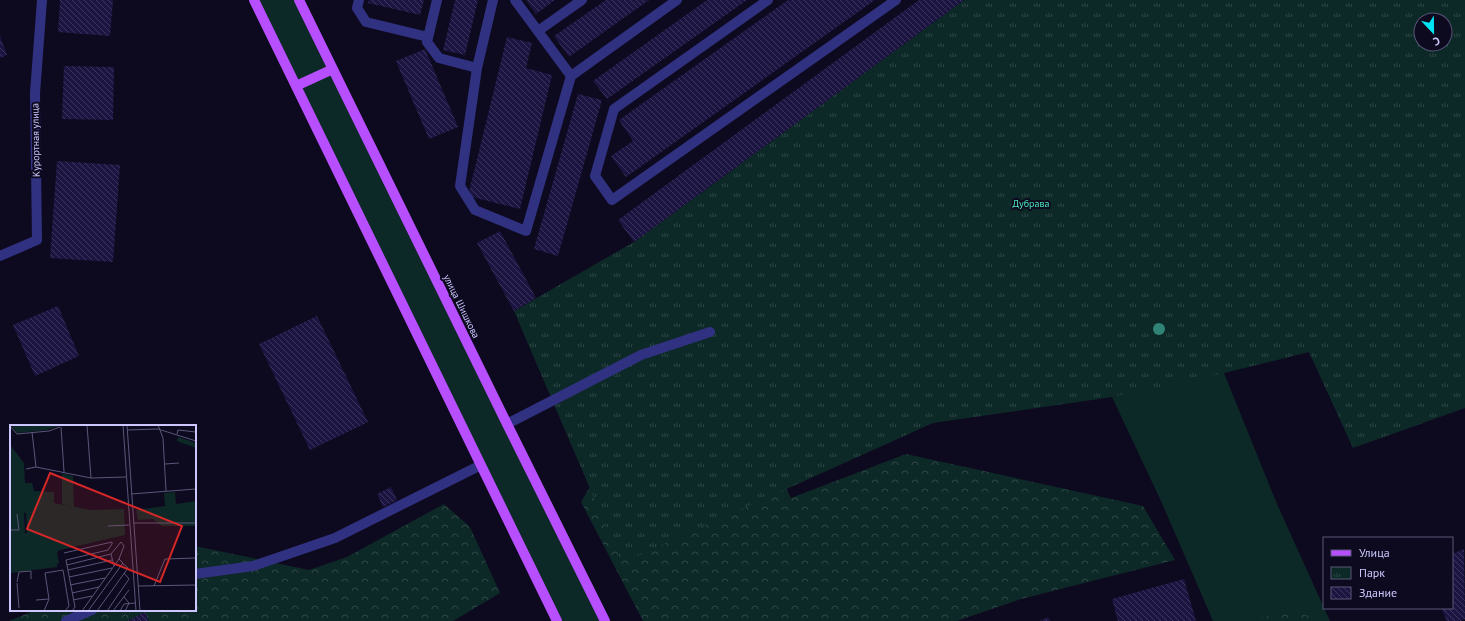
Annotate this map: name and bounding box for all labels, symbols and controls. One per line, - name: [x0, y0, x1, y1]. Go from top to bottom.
- north arrow: [1413, 12, 1453, 52]
- text: С: [1431, 34, 1442, 49]
- street label: Курортная улица: [28, 103, 43, 177]
- park label: Дубрава: [1013, 197, 1049, 210]
- street label: улица Шишкова: [440, 272, 483, 340]
- inset map: [10, 425, 196, 611]
- legend: [1323, 537, 1453, 609]
- text: Улица: [1359, 545, 1390, 560]
- text: Парк: [1359, 565, 1385, 580]
- text: Здание: [1359, 585, 1397, 600]

